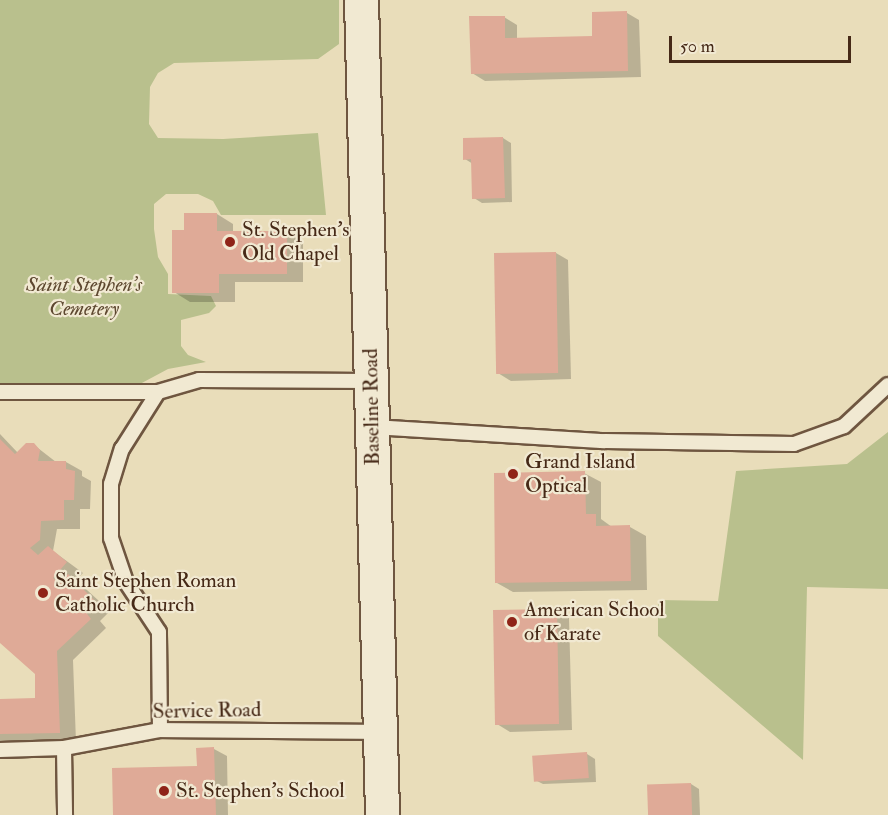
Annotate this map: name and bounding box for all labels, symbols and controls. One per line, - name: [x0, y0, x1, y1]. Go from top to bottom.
- scale bar: [672, 24, 854, 62]
- text: 50 m: [680, 35, 715, 58]
- place label: St. Stephen's Old Chapel: [242, 217, 350, 267]
- marker: St. Stephen's Old Chapel: [223, 235, 237, 249]
- park label: Saint Stephen's Cemetery: [26, 272, 142, 322]
- street label: Baseline Road: [358, 348, 386, 466]
- place label: Grand Island Optical: [525, 449, 635, 499]
- marker: Grand Island Optical: [506, 467, 520, 481]
- place label: Saint Stephen Roman Catholic Church: [55, 568, 236, 618]
- marker: Saint Stephen Roman Catholic Church: [36, 586, 50, 600]
- place label: American School of Karate: [524, 597, 665, 647]
- marker: American School of Karate: [505, 615, 519, 629]
- street label: Service Road: [152, 697, 262, 725]
- place label: St. Stephen's School: [176, 778, 345, 804]
- marker: St. Stephen's School: [157, 784, 171, 798]

